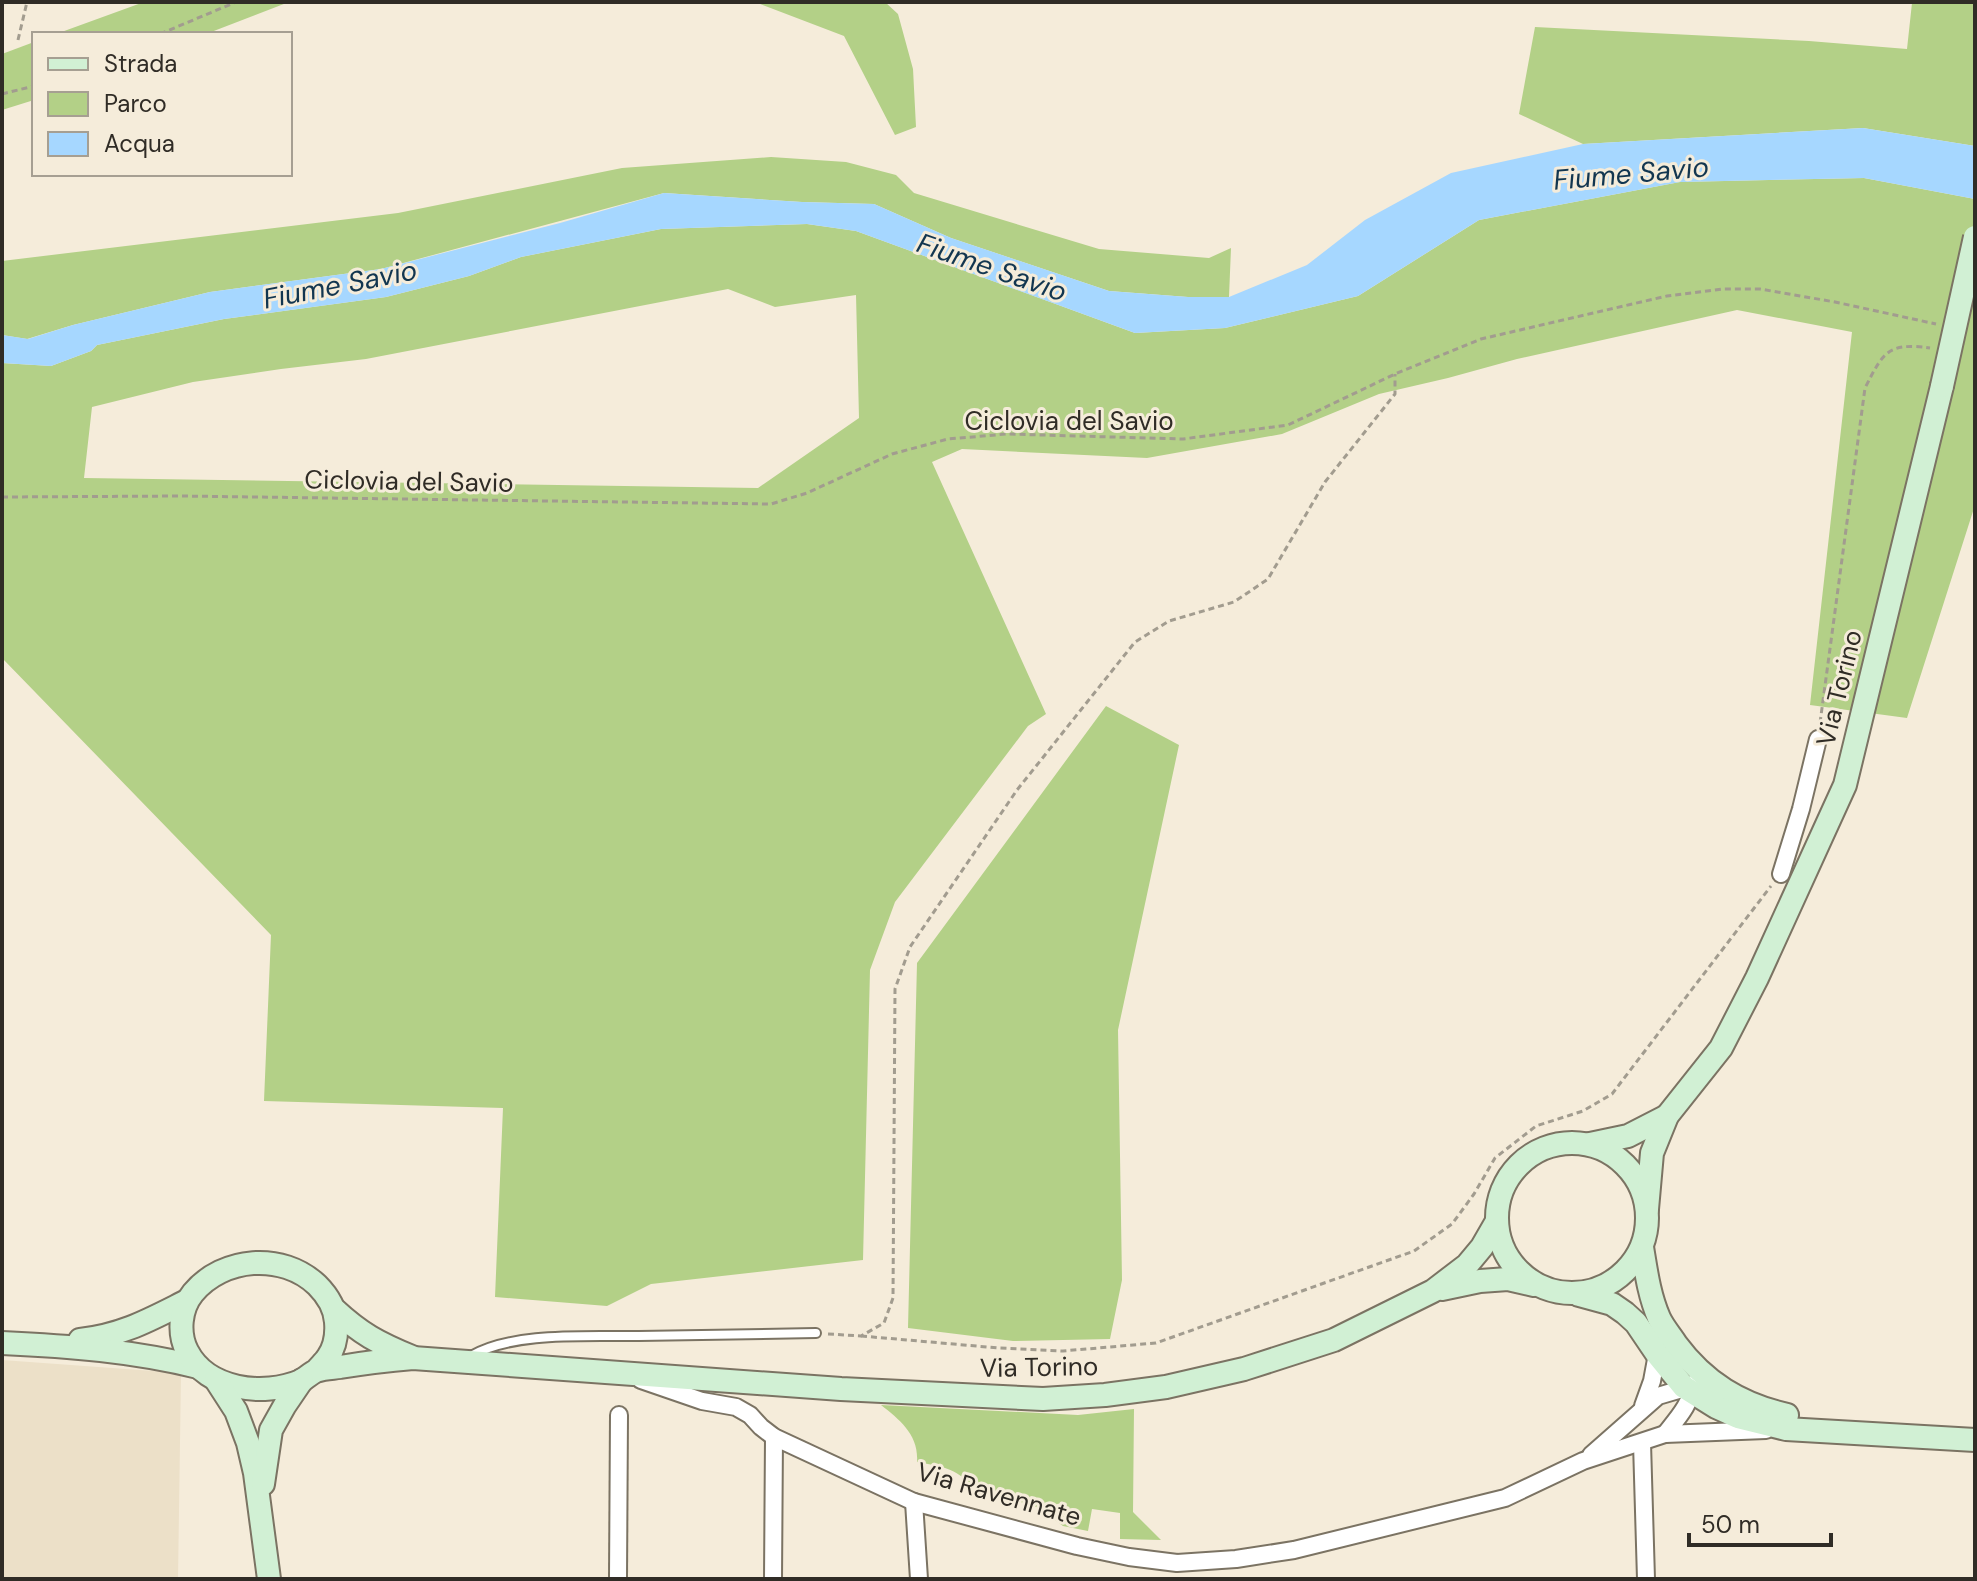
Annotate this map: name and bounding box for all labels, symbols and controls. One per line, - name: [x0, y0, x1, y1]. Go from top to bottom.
- legend: [32, 32, 292, 176]
- text: Strada: [104, 48, 177, 79]
- text: Parco: [104, 88, 167, 119]
- text: Acqua: [104, 128, 175, 159]
- water label: Fiume Savio: [1552, 148, 1710, 199]
- water label: Fiume Savio: [912, 225, 1072, 310]
- water label: Fiume Savio: [260, 251, 420, 318]
- street label: Ciclovia del Savio: [964, 404, 1174, 438]
- street label: Ciclovia del Savio: [304, 462, 514, 500]
- street label: Via Torino: [1808, 626, 1870, 750]
- street label: Via Torino: [979, 1349, 1099, 1385]
- street label: Via Ravennate: [913, 1454, 1085, 1534]
- scale bar: [1689, 1497, 1831, 1547]
- text: 50 m: [1701, 1509, 1760, 1540]

